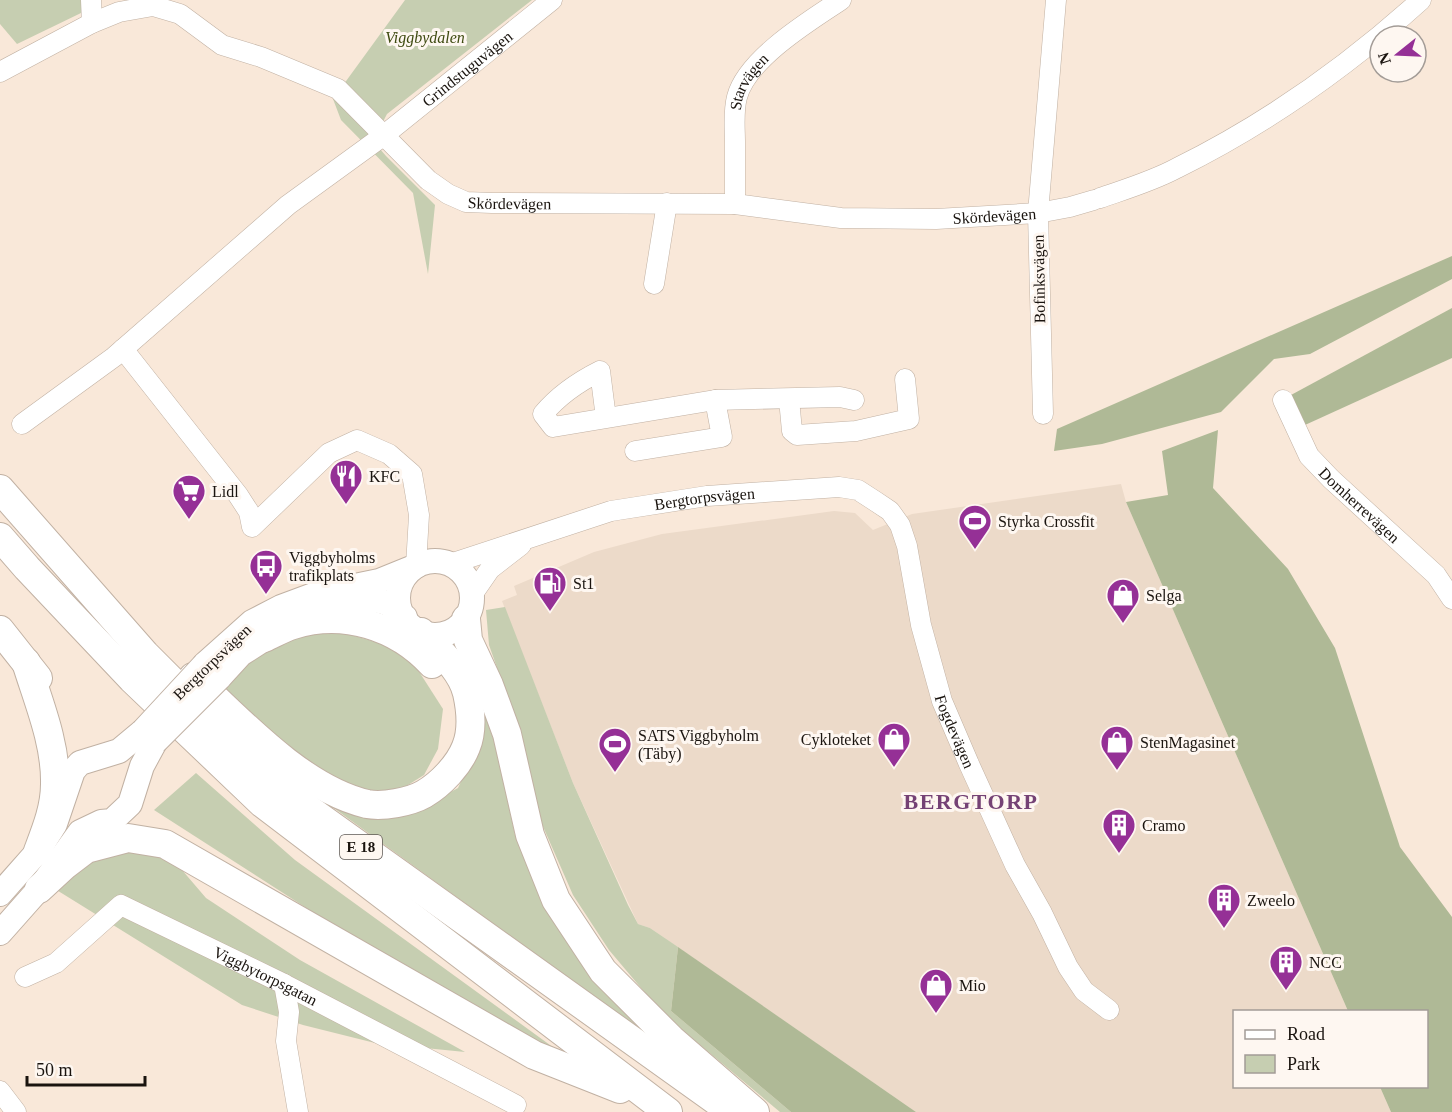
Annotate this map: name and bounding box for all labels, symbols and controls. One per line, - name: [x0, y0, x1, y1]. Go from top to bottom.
- north arrow: [1368, 24, 1428, 84]
- street label: Grindstuguvägen: [419, 27, 515, 110]
- park label: Viggbydalen: [385, 29, 465, 47]
- street label: Starvägen: [726, 50, 771, 111]
- text: N: [1374, 50, 1394, 67]
- street label: Skördevägen: [467, 194, 551, 213]
- street label: Skördevägen: [952, 205, 1037, 227]
- street label: Bofinksvägen: [1030, 234, 1049, 324]
- restaurant icon: KFC: [328, 458, 364, 505]
- street label: Domherrevägen: [1316, 464, 1403, 546]
- place label: KFC: [369, 468, 400, 485]
- supermarket icon: Lidl: [171, 473, 207, 520]
- place label: Lidl: [212, 483, 239, 500]
- street label: Bergtorpsvägen: [653, 484, 755, 513]
- sports icon: Styrka Crossfit: [957, 503, 993, 550]
- place label: Styrka Crossfit: [998, 513, 1095, 531]
- bus stop icon: Viggbyholms trafikplats: [248, 548, 284, 595]
- place label: Viggbyholms trafikplats: [289, 549, 375, 585]
- fuel station icon: St1: [532, 565, 568, 612]
- place label: St1: [573, 575, 594, 592]
- shop icon: Selga: [1105, 577, 1141, 624]
- place label: Selga: [1146, 587, 1182, 605]
- street label: Bergtorpsvägen: [170, 621, 255, 704]
- street label: Fogdevägen: [932, 693, 978, 771]
- shop icon: Cykloteket: [876, 721, 912, 768]
- shop icon: StenMagasinet: [1099, 724, 1135, 771]
- sports icon: SATS Viggbyholm (Täby): [597, 726, 633, 773]
- place label: SATS Viggbyholm (Täby): [638, 727, 760, 763]
- place label: Cykloteket: [801, 731, 872, 749]
- place label: StenMagasinet: [1140, 734, 1236, 752]
- district label: BERGTORP: [903, 789, 1039, 814]
- building icon: Cramo: [1101, 807, 1137, 854]
- place label: Cramo: [1142, 817, 1186, 834]
- road number: E 18: [340, 835, 382, 859]
- building icon: Zweelo: [1206, 882, 1242, 929]
- place label: Zweelo: [1247, 892, 1295, 909]
- street label: Viggbytorpsgatan: [211, 943, 320, 1008]
- building icon: NCC: [1268, 944, 1304, 991]
- place label: NCC: [1309, 954, 1342, 971]
- shop icon: Mio: [918, 967, 954, 1014]
- place label: Mio: [959, 977, 986, 994]
- legend: [1233, 1010, 1428, 1088]
- text: Road: [1287, 1024, 1325, 1044]
- scale bar: [27, 1049, 146, 1087]
- text: Park: [1287, 1054, 1320, 1074]
- text: 50 m: [36, 1060, 73, 1080]

